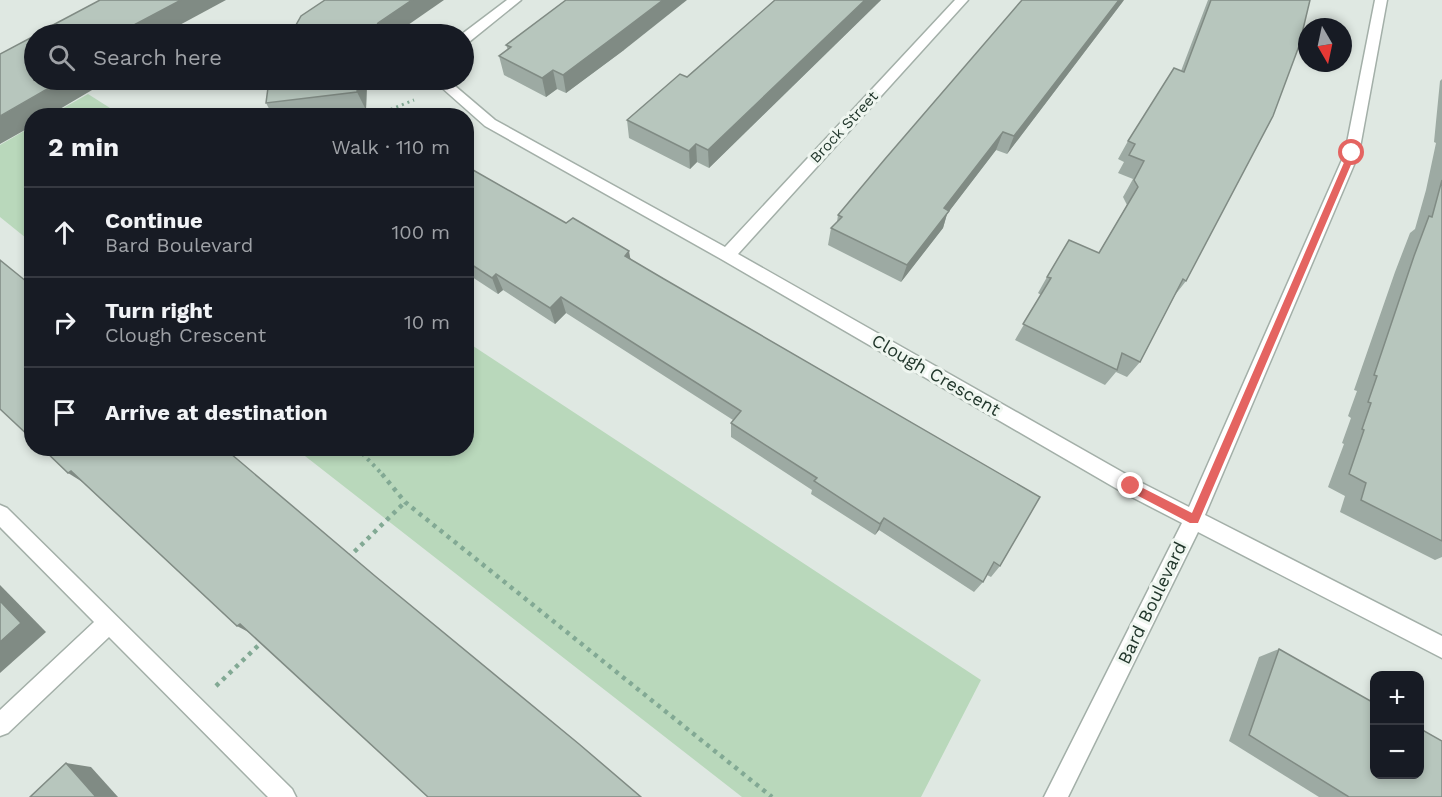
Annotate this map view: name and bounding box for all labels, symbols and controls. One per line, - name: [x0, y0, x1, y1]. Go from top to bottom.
- north arrow: [1298, 18, 1352, 72]
- search box: [24, 24, 474, 90]
- icon: search: [45, 41, 78, 74]
- text: Search here: [93, 45, 222, 70]
- street label: Brock Street: [806, 87, 882, 167]
- text: 2 min: [48, 132, 119, 162]
- text: Walk · 110 m: [332, 135, 450, 159]
- route start: [1338, 139, 1364, 165]
- text: Continue: [105, 208, 203, 233]
- icon: ahead: [48, 216, 81, 249]
- text: 100 m: [391, 220, 450, 244]
- text: Bard Boulevard: [105, 233, 253, 257]
- text: Turn right: [105, 298, 212, 323]
- icon: right: [48, 306, 81, 339]
- text: 10 m: [404, 310, 450, 334]
- text: Clough Crescent: [105, 323, 266, 347]
- street label: Clough Crescent: [868, 329, 1005, 420]
- icon: arrive: [48, 396, 81, 429]
- text: Arrive at destination: [105, 400, 328, 425]
- route end: [1117, 472, 1143, 498]
- street label: Bard Boulevard: [1113, 538, 1190, 667]
- map controls: [1370, 671, 1424, 779]
- button: +: [1370, 671, 1424, 725]
- button: −: [1370, 725, 1424, 779]

